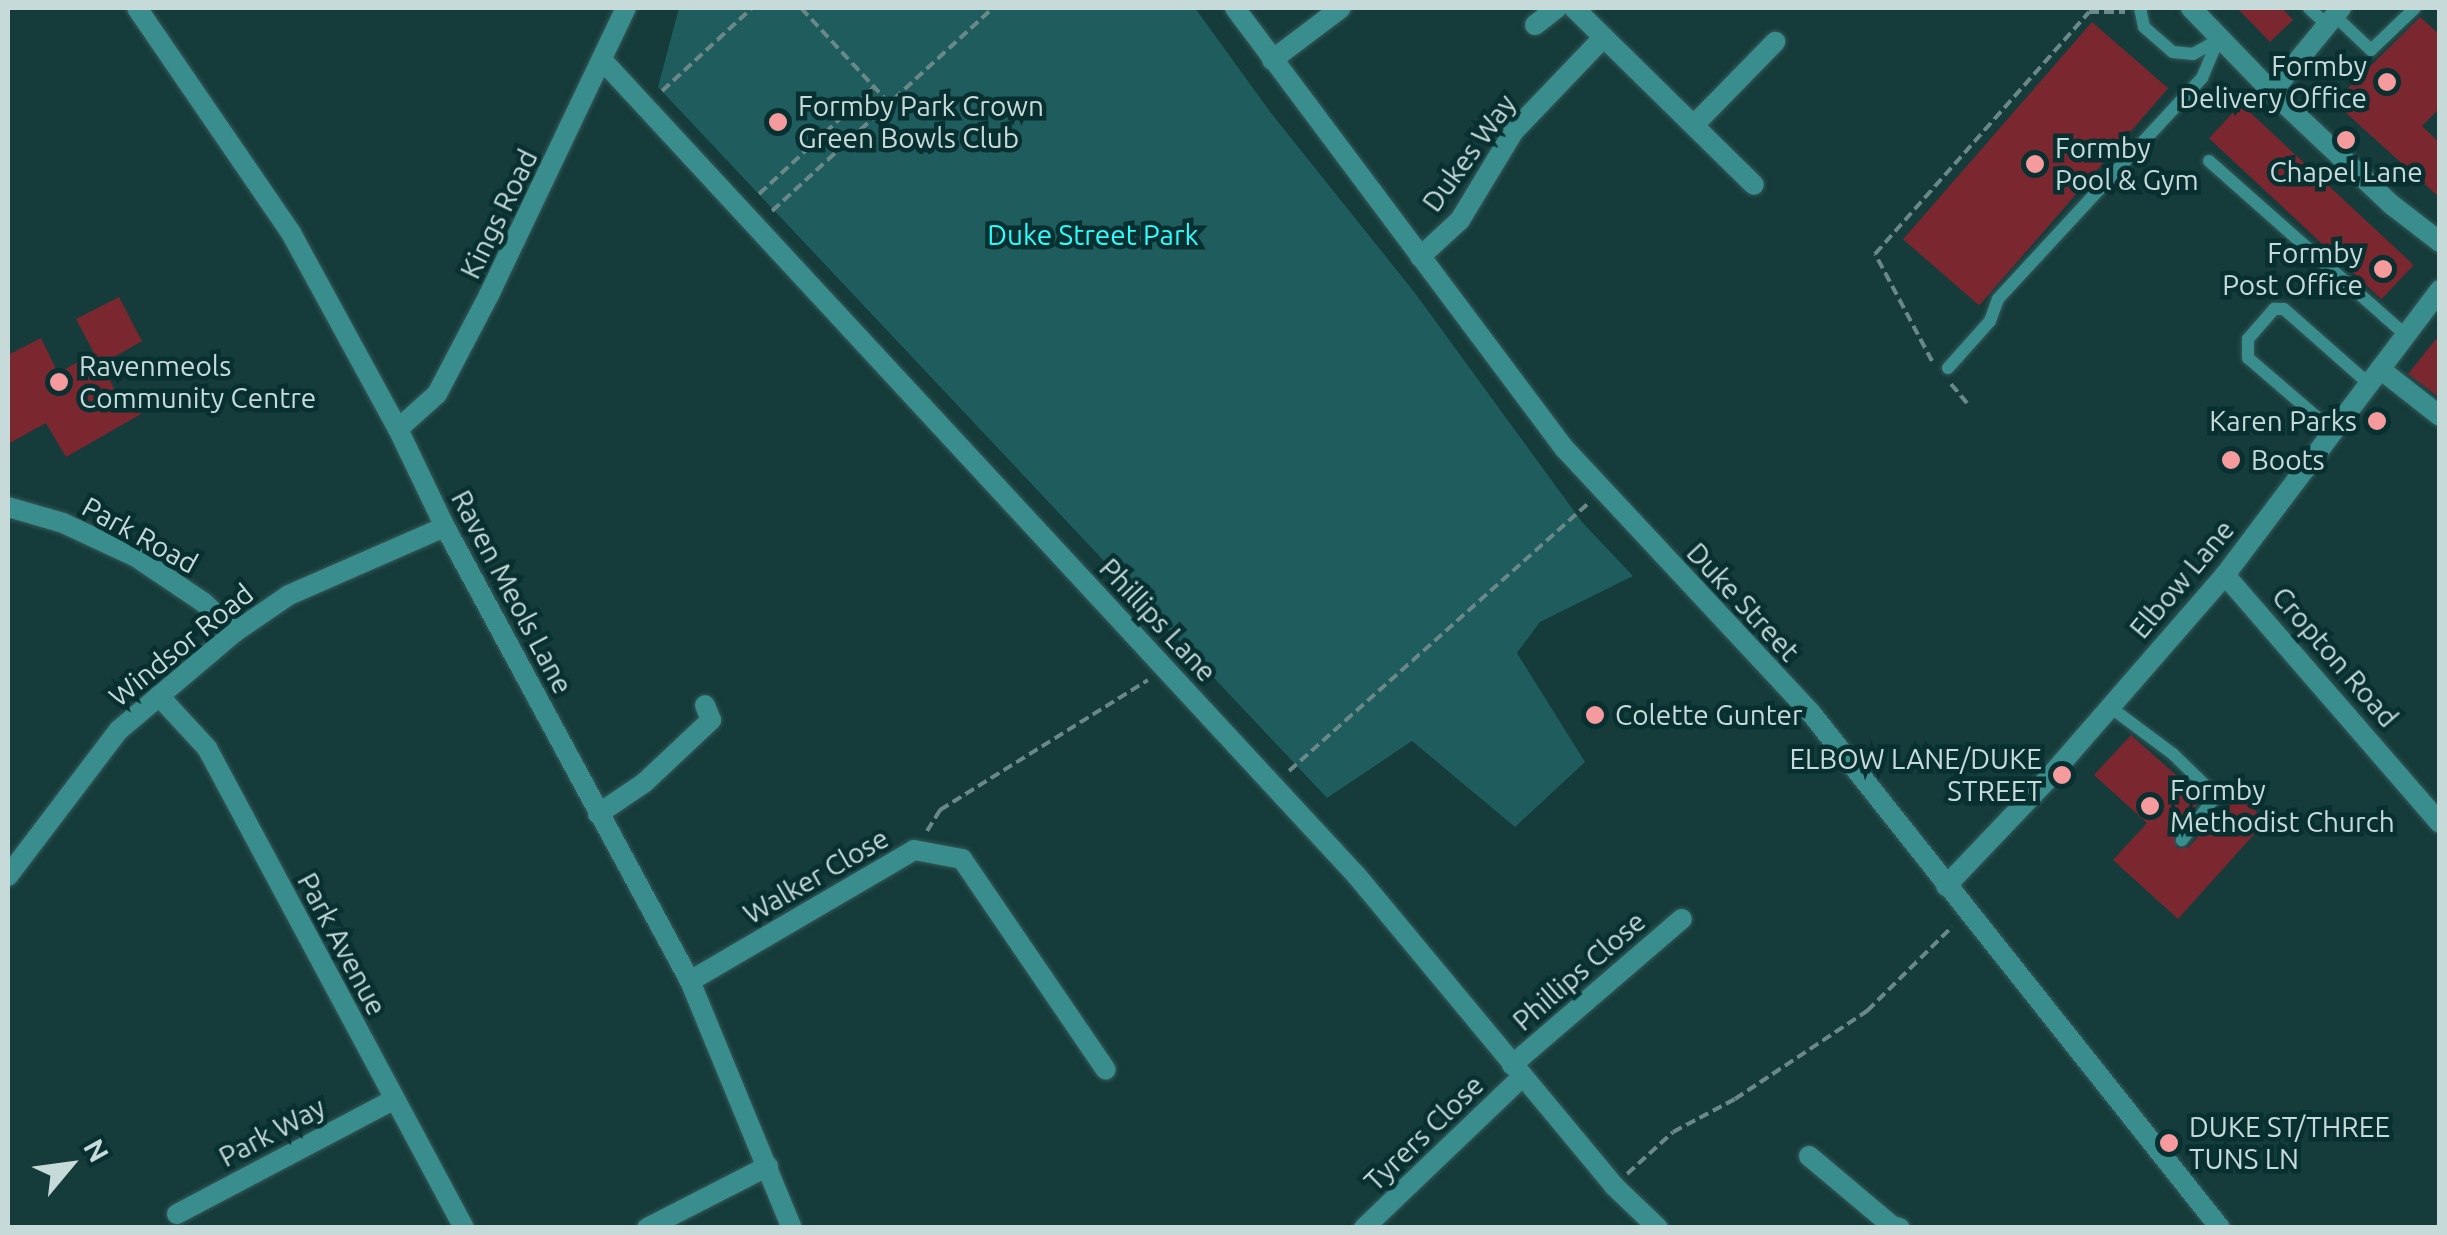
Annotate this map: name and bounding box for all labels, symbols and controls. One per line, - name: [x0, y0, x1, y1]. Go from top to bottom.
- place label: Formby Delivery Office: [2179, 49, 2367, 115]
- marker: Formby Delivery Office: [2376, 71, 2398, 93]
- street label: Dukes Way: [1415, 88, 1523, 218]
- place label: Formby Park Crown Green Bowls Club: [798, 89, 1044, 155]
- marker: Formby Park Crown Green Bowls Club: [767, 111, 789, 133]
- marker: Chapel Lane: [2335, 129, 2357, 151]
- place label: Formby Pool & Gym: [2055, 131, 2199, 197]
- street label: Kings Road: [453, 144, 545, 284]
- marker: Formby Pool & Gym: [2024, 153, 2046, 175]
- place label: Chapel Lane: [2269, 155, 2423, 189]
- park label: Duke Street Park: [987, 218, 1199, 252]
- place label: Formby Post Office: [2222, 236, 2363, 302]
- marker: Formby Post Office: [2372, 258, 2394, 280]
- place label: Ravenmeols Community Centre: [79, 349, 316, 415]
- marker: Ravenmeols Community Centre: [48, 371, 70, 393]
- place label: Karen Parks: [2209, 404, 2357, 438]
- marker: Karen Parks: [2366, 410, 2388, 432]
- place label: Boots: [2251, 443, 2325, 477]
- marker: Boots: [2220, 449, 2242, 471]
- street label: Raven Meols Lane: [444, 485, 580, 699]
- street label: Park Road: [76, 490, 204, 580]
- street label: Elbow Lane: [2123, 513, 2241, 645]
- street label: Duke Street: [1680, 536, 1806, 668]
- street label: Phillips Lane: [1092, 551, 1224, 689]
- street label: Windsor Road: [102, 577, 260, 713]
- street label: Cropton Road: [2265, 580, 2405, 734]
- place label: Colette Gunter: [1615, 698, 1803, 732]
- marker: Colette Gunter: [1584, 704, 1606, 726]
- place label: ELBOW LANE/DUKE STREET: [1789, 742, 2042, 808]
- marker: ELBOW LANE/DUKE STREET: [2051, 764, 2073, 786]
- place label: Formby Methodist Church: [2170, 773, 2395, 839]
- marker: Formby Methodist Church: [2139, 795, 2161, 817]
- street label: Walker Close: [738, 821, 894, 931]
- street label: Park Avenue: [290, 867, 394, 1021]
- street label: Phillips Close: [1506, 904, 1652, 1038]
- street label: Tyrers Close: [1358, 1068, 1490, 1198]
- street label: Park Way: [213, 1090, 331, 1174]
- place label: DUKE ST/THREE TUNS LN: [2189, 1110, 2390, 1176]
- north arrow: [20, 1115, 120, 1215]
- marker: DUKE ST/THREE TUNS LN: [2158, 1132, 2180, 1154]
- text: N: [78, 1134, 115, 1167]

